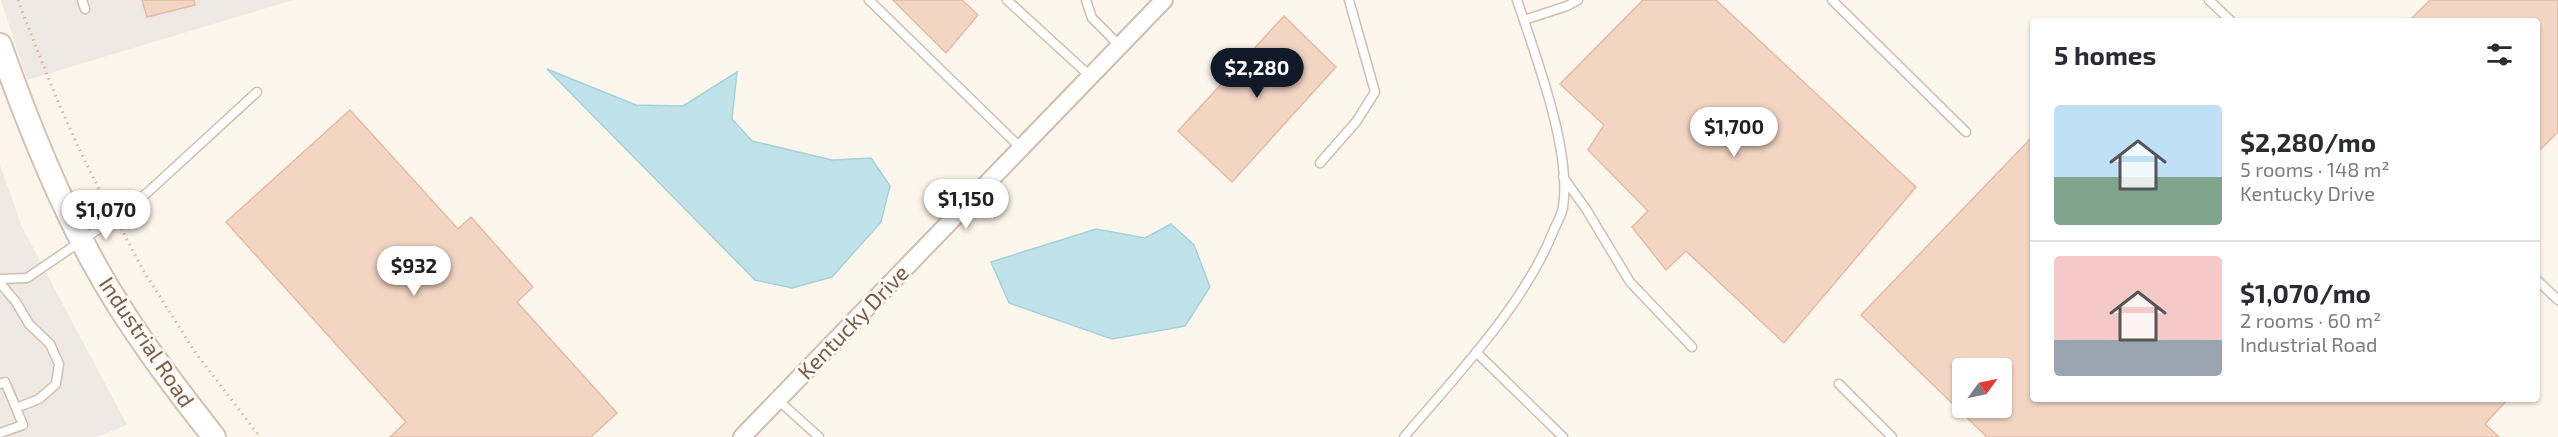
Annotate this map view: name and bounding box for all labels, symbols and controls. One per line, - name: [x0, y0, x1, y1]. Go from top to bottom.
- icon: filters: [2483, 38, 2516, 71]
- text: 5 homes: [2054, 39, 2156, 70]
- pin: $2,280: [1208, 48, 1306, 99]
- text: $2,280: [1225, 55, 1289, 79]
- pin: $1,700: [1685, 107, 1783, 158]
- text: $1,700: [1704, 114, 1764, 138]
- text: $2,280/mo: [2240, 126, 2376, 157]
- icon: home: [2102, 129, 2174, 201]
- text: 5 rooms · 148 m²: [2240, 157, 2390, 181]
- pin: $1,150: [917, 179, 1015, 230]
- text: Kentucky Drive: [2240, 181, 2375, 205]
- text: $1,150: [938, 186, 994, 210]
- pin: $1,070: [57, 190, 155, 241]
- text: $1,070: [76, 197, 136, 221]
- pin: $932: [378, 246, 450, 297]
- text: $932: [391, 253, 437, 277]
- street label: Kentucky Drive: [791, 259, 913, 384]
- street label: Industrial Road: [95, 272, 201, 411]
- text: $1,070/mo: [2240, 277, 2371, 308]
- icon: home: [2102, 280, 2174, 352]
- text: 2 rooms · 60 m²: [2240, 308, 2381, 332]
- text: Industrial Road: [2240, 332, 2377, 356]
- north arrow: [1952, 358, 2012, 418]
- map controls: [1952, 358, 2012, 418]

